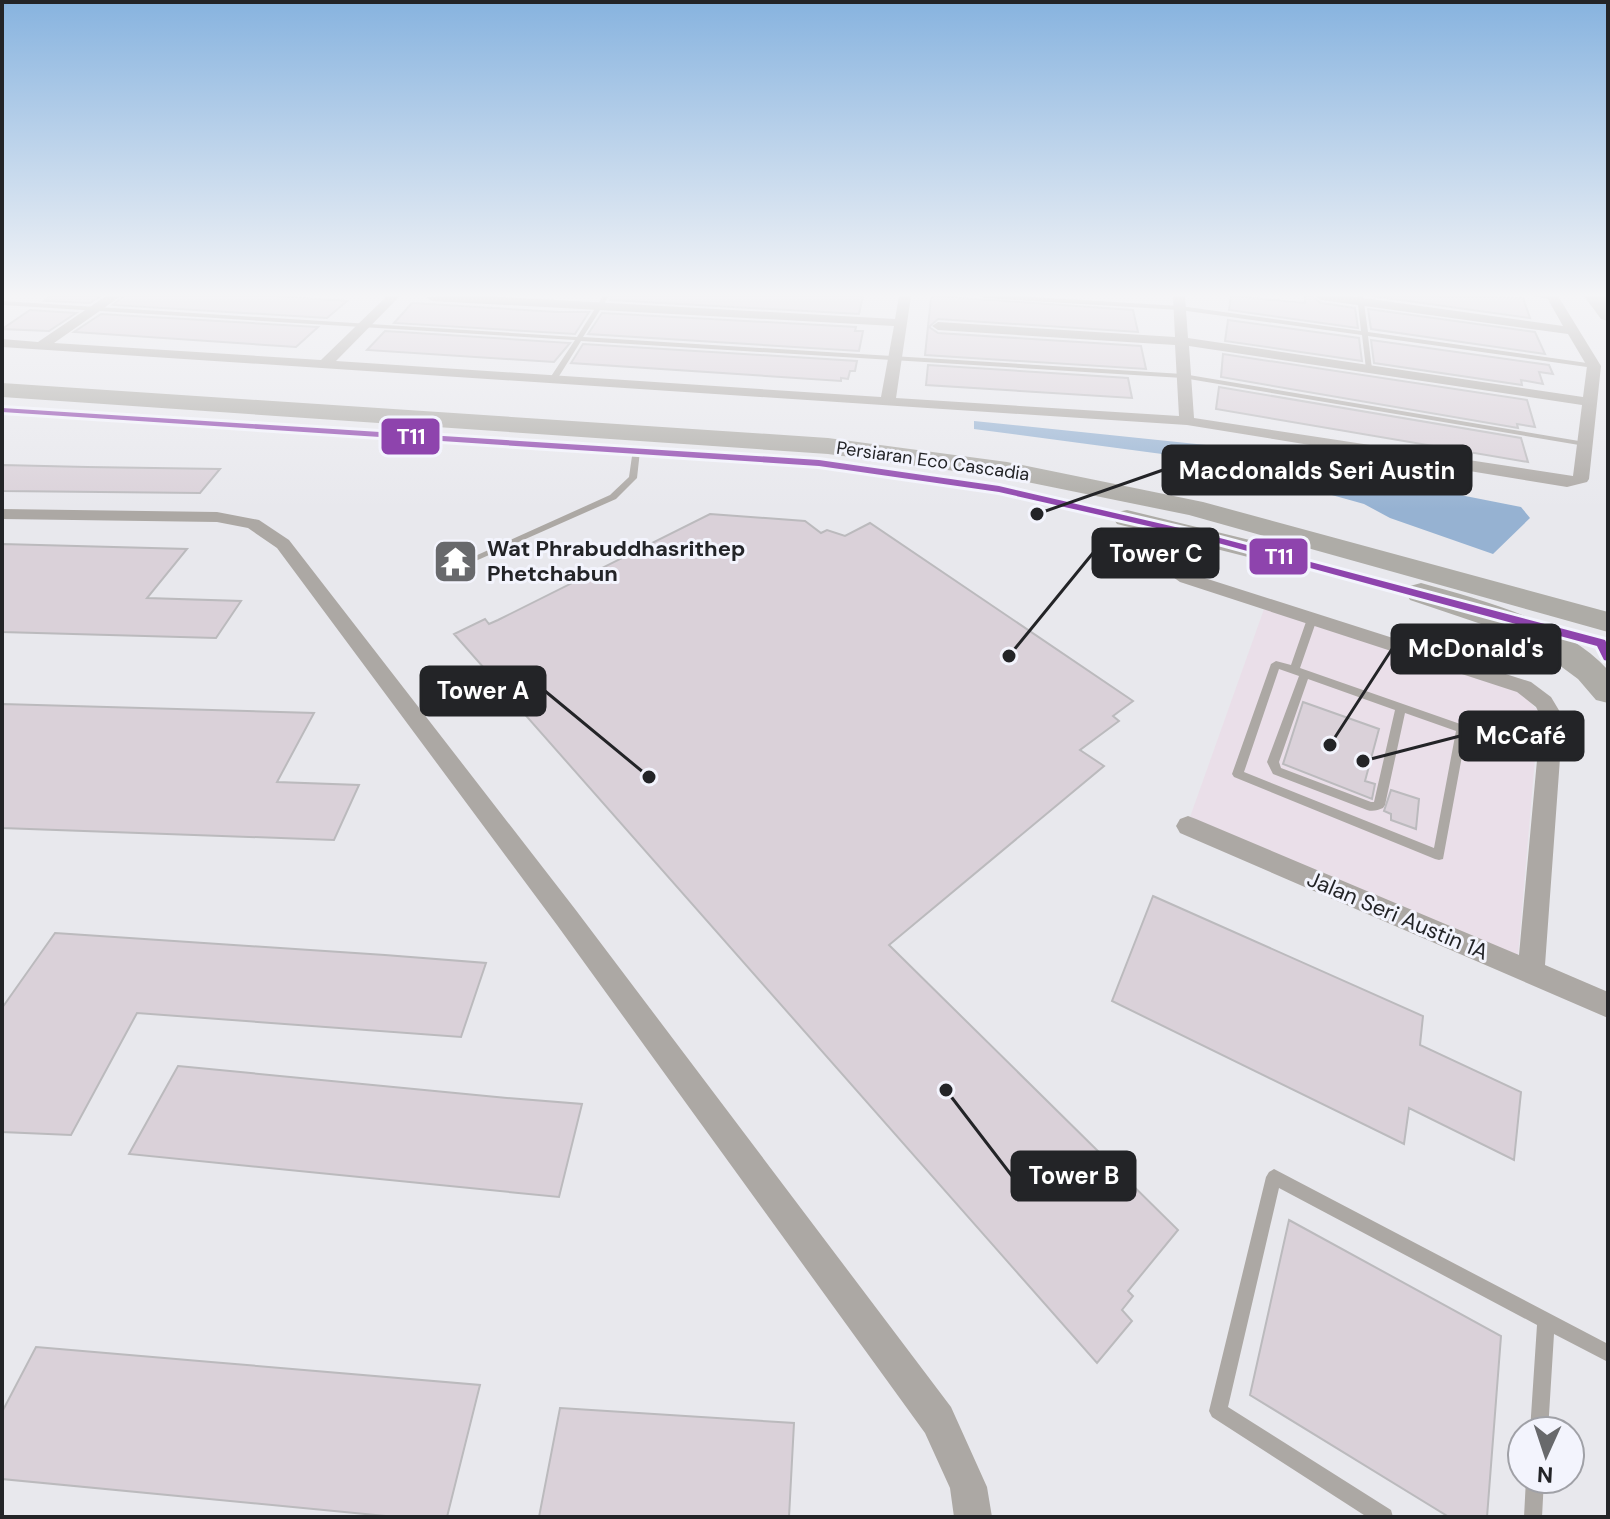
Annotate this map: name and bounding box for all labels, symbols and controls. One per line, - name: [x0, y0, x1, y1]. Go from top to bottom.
- line badge: T11: [380, 417, 441, 456]
- text: T11: [396, 422, 426, 451]
- street label: Persiaran Eco Cascadia: [835, 436, 1031, 486]
- callout: Macdonalds Seri Austin: [1163, 446, 1471, 494]
- text: Macdonalds Seri Austin: [1179, 455, 1455, 486]
- callout: Tower C: [1093, 529, 1218, 577]
- place label: Wat Phrabuddhasrithep Phetchabun: [487, 534, 745, 588]
- temple icon: Wat Phrabuddhasrithep Phetchabun: [432, 537, 480, 585]
- line badge: T11: [1248, 537, 1309, 576]
- text: Tower C: [1109, 538, 1203, 569]
- text: T11: [1264, 542, 1294, 571]
- callout: McDonald's: [1392, 625, 1560, 673]
- text: McDonald's: [1408, 633, 1544, 664]
- callout: Tower A: [421, 667, 545, 715]
- text: Tower A: [437, 675, 529, 706]
- callout: McCafé: [1460, 712, 1583, 760]
- text: McCafé: [1476, 720, 1566, 751]
- street label: Jalan Seri Austin 1A: [1303, 864, 1493, 967]
- callout: Tower B: [1012, 1152, 1135, 1200]
- text: Tower B: [1029, 1160, 1119, 1191]
- north arrow: [1506, 1415, 1586, 1495]
- text: N: [1536, 1460, 1554, 1489]

